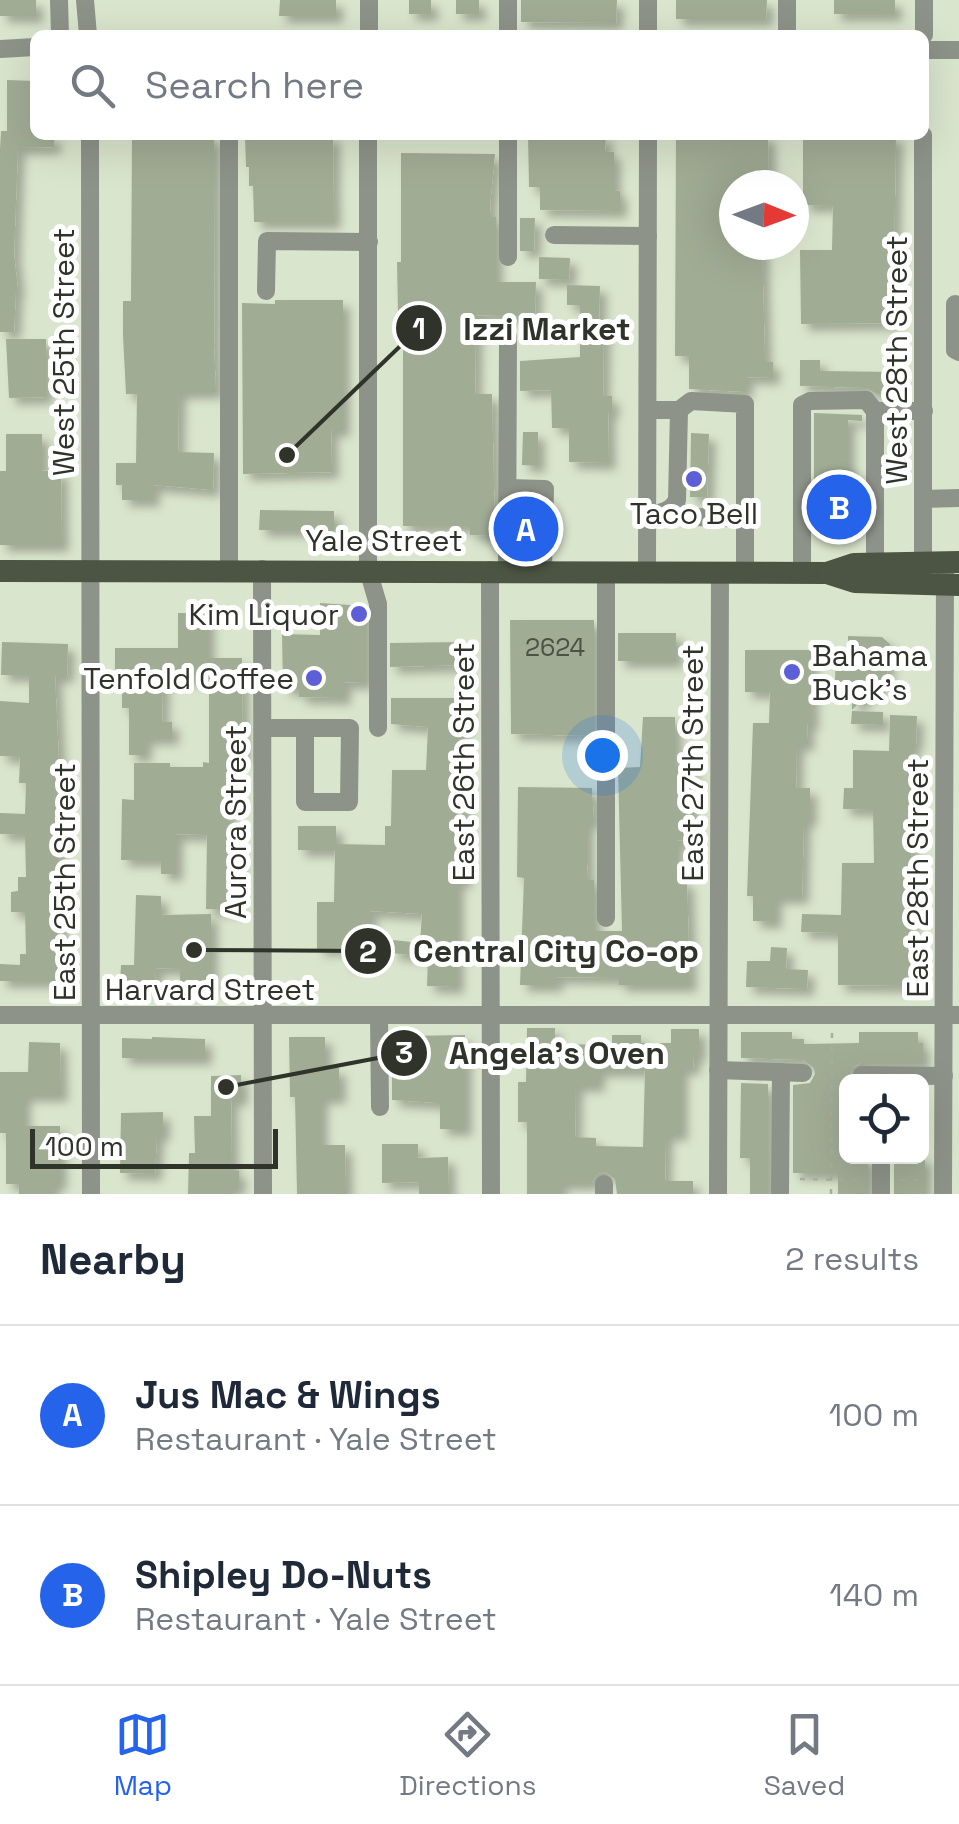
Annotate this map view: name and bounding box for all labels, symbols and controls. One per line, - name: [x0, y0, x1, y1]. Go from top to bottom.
- search box: [30, 30, 929, 140]
- icon: search: [65, 58, 120, 113]
- text: Search here: [145, 61, 364, 109]
- north arrow: [719, 170, 809, 260]
- street label: West 25th Street: [44, 228, 83, 476]
- street label: West 28th Street: [877, 236, 916, 484]
- callout: Izzi Market: [394, 297, 651, 359]
- text: 1: [412, 309, 426, 348]
- text: Izzi Market: [463, 309, 631, 349]
- marker: Taco Bell: [683, 468, 705, 490]
- pin: B: [806, 470, 872, 544]
- pin: A: [494, 492, 558, 566]
- place label: Taco Bell: [630, 494, 758, 533]
- street label: Yale Street: [305, 521, 463, 560]
- place label: Kim Liquor: [189, 595, 339, 634]
- marker: Kim Liquor: [348, 603, 370, 625]
- house number: 2624: [525, 631, 585, 663]
- place label: Bahama Buck's: [812, 636, 928, 709]
- street label: East 26th Street: [444, 642, 483, 882]
- street label: East 27th Street: [673, 644, 712, 882]
- place label: Tenfold Coffee: [83, 659, 294, 698]
- marker: Bahama Buck's: [781, 661, 803, 683]
- marker: Tenfold Coffee: [303, 667, 325, 689]
- street label: Aurora Street: [216, 725, 255, 919]
- your location: [577, 730, 628, 781]
- street label: East 28th Street: [898, 758, 937, 998]
- street label: East 25th Street: [45, 763, 84, 1001]
- callout: Central City Co-op: [343, 920, 719, 982]
- text: Central City Co-op: [413, 931, 699, 971]
- text: 2: [359, 932, 377, 971]
- street label: Harvard Street: [105, 970, 315, 1009]
- callout: Angela's Oven: [379, 1022, 685, 1084]
- text: 3: [395, 1033, 413, 1072]
- text: Angela's Oven: [449, 1033, 665, 1073]
- map controls: [839, 1074, 929, 1164]
- button: locate: [839, 1074, 929, 1164]
- scale bar: [30, 1124, 278, 1168]
- text: 100 m: [45, 1128, 124, 1164]
- text: Nearby: [40, 1233, 186, 1286]
- text: 2 results: [785, 1239, 919, 1279]
- text: Jus Mac & Wings: [135, 1371, 441, 1419]
- text: A: [62, 1395, 83, 1435]
- text: 100 m: [829, 1395, 919, 1435]
- text: Restaurant · Yale Street: [135, 1419, 497, 1459]
- text: Shipley Do-Nuts: [135, 1551, 432, 1599]
- text: B: [62, 1575, 83, 1615]
- text: 140 m: [829, 1575, 919, 1615]
- text: Restaurant · Yale Street: [135, 1599, 497, 1639]
- tab: Map: [114, 1707, 172, 1803]
- tab: Directions: [399, 1707, 536, 1803]
- tab: Saved: [764, 1707, 845, 1803]

